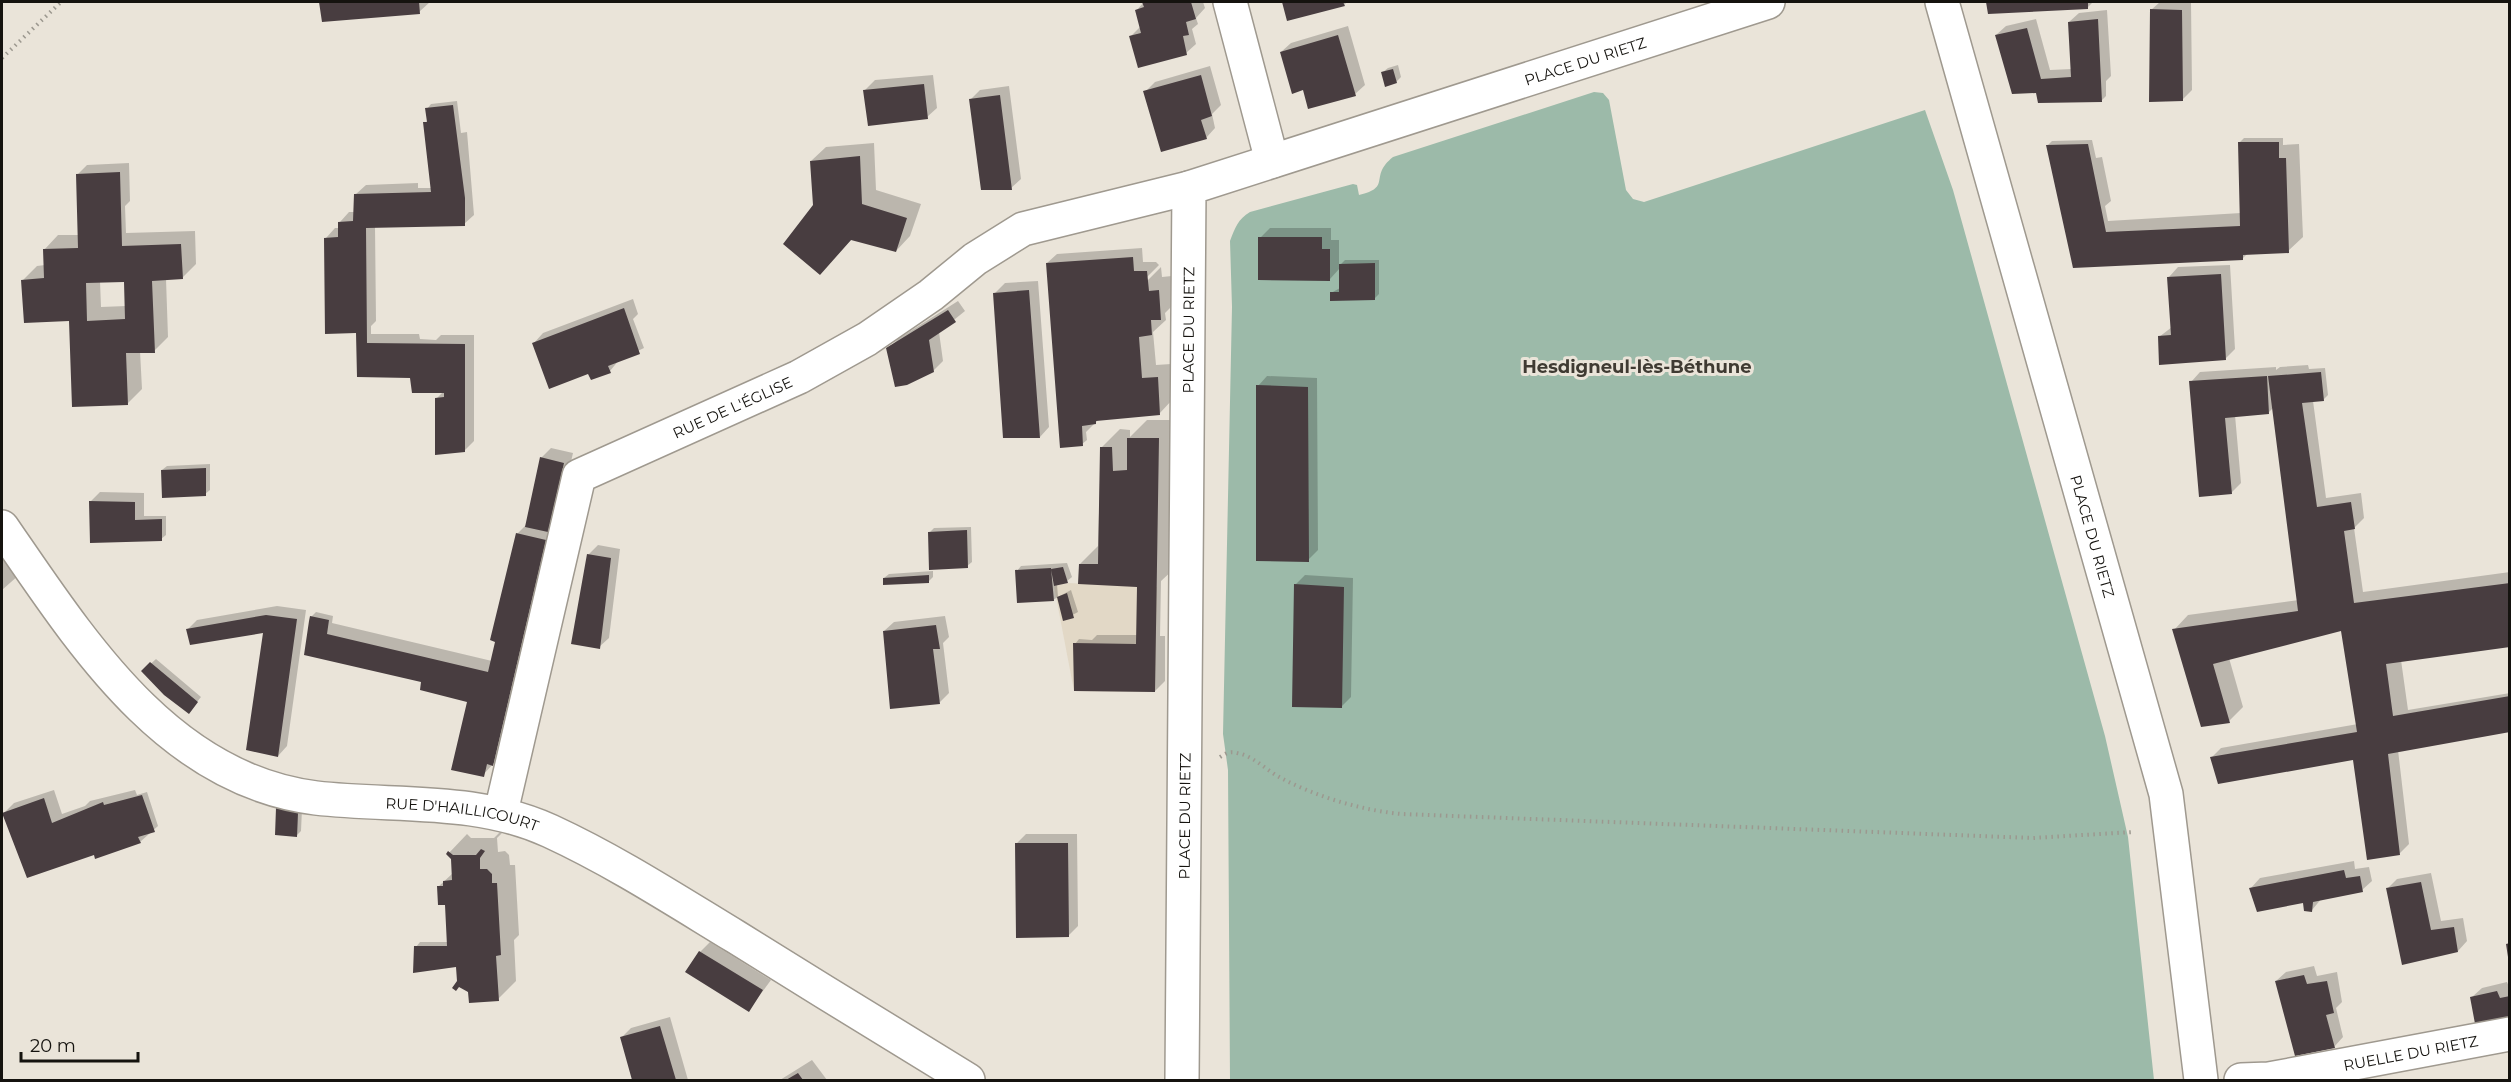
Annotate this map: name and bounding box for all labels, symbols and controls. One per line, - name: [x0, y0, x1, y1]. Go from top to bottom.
- street label: PLACE DU RIETZ: [1522, 32, 1649, 89]
- street label: PLACE DU RIETZ: [1178, 266, 1198, 393]
- district label: Hesdigneul-lès-Béthune: [1522, 356, 1752, 378]
- street label: RUE DE L'ÉGLISE: [669, 372, 795, 442]
- street label: PLACE DU RIETZ: [2067, 472, 2119, 600]
- street label: PLACE DU RIETZ: [1174, 752, 1194, 879]
- street label: RUE D'HAILLICOURT: [385, 793, 542, 835]
- scale bar: [21, 1025, 138, 1063]
- street label: RUELLE DU RIETZ: [2342, 1031, 2480, 1074]
- text: 20 m: [30, 1035, 76, 1057]

